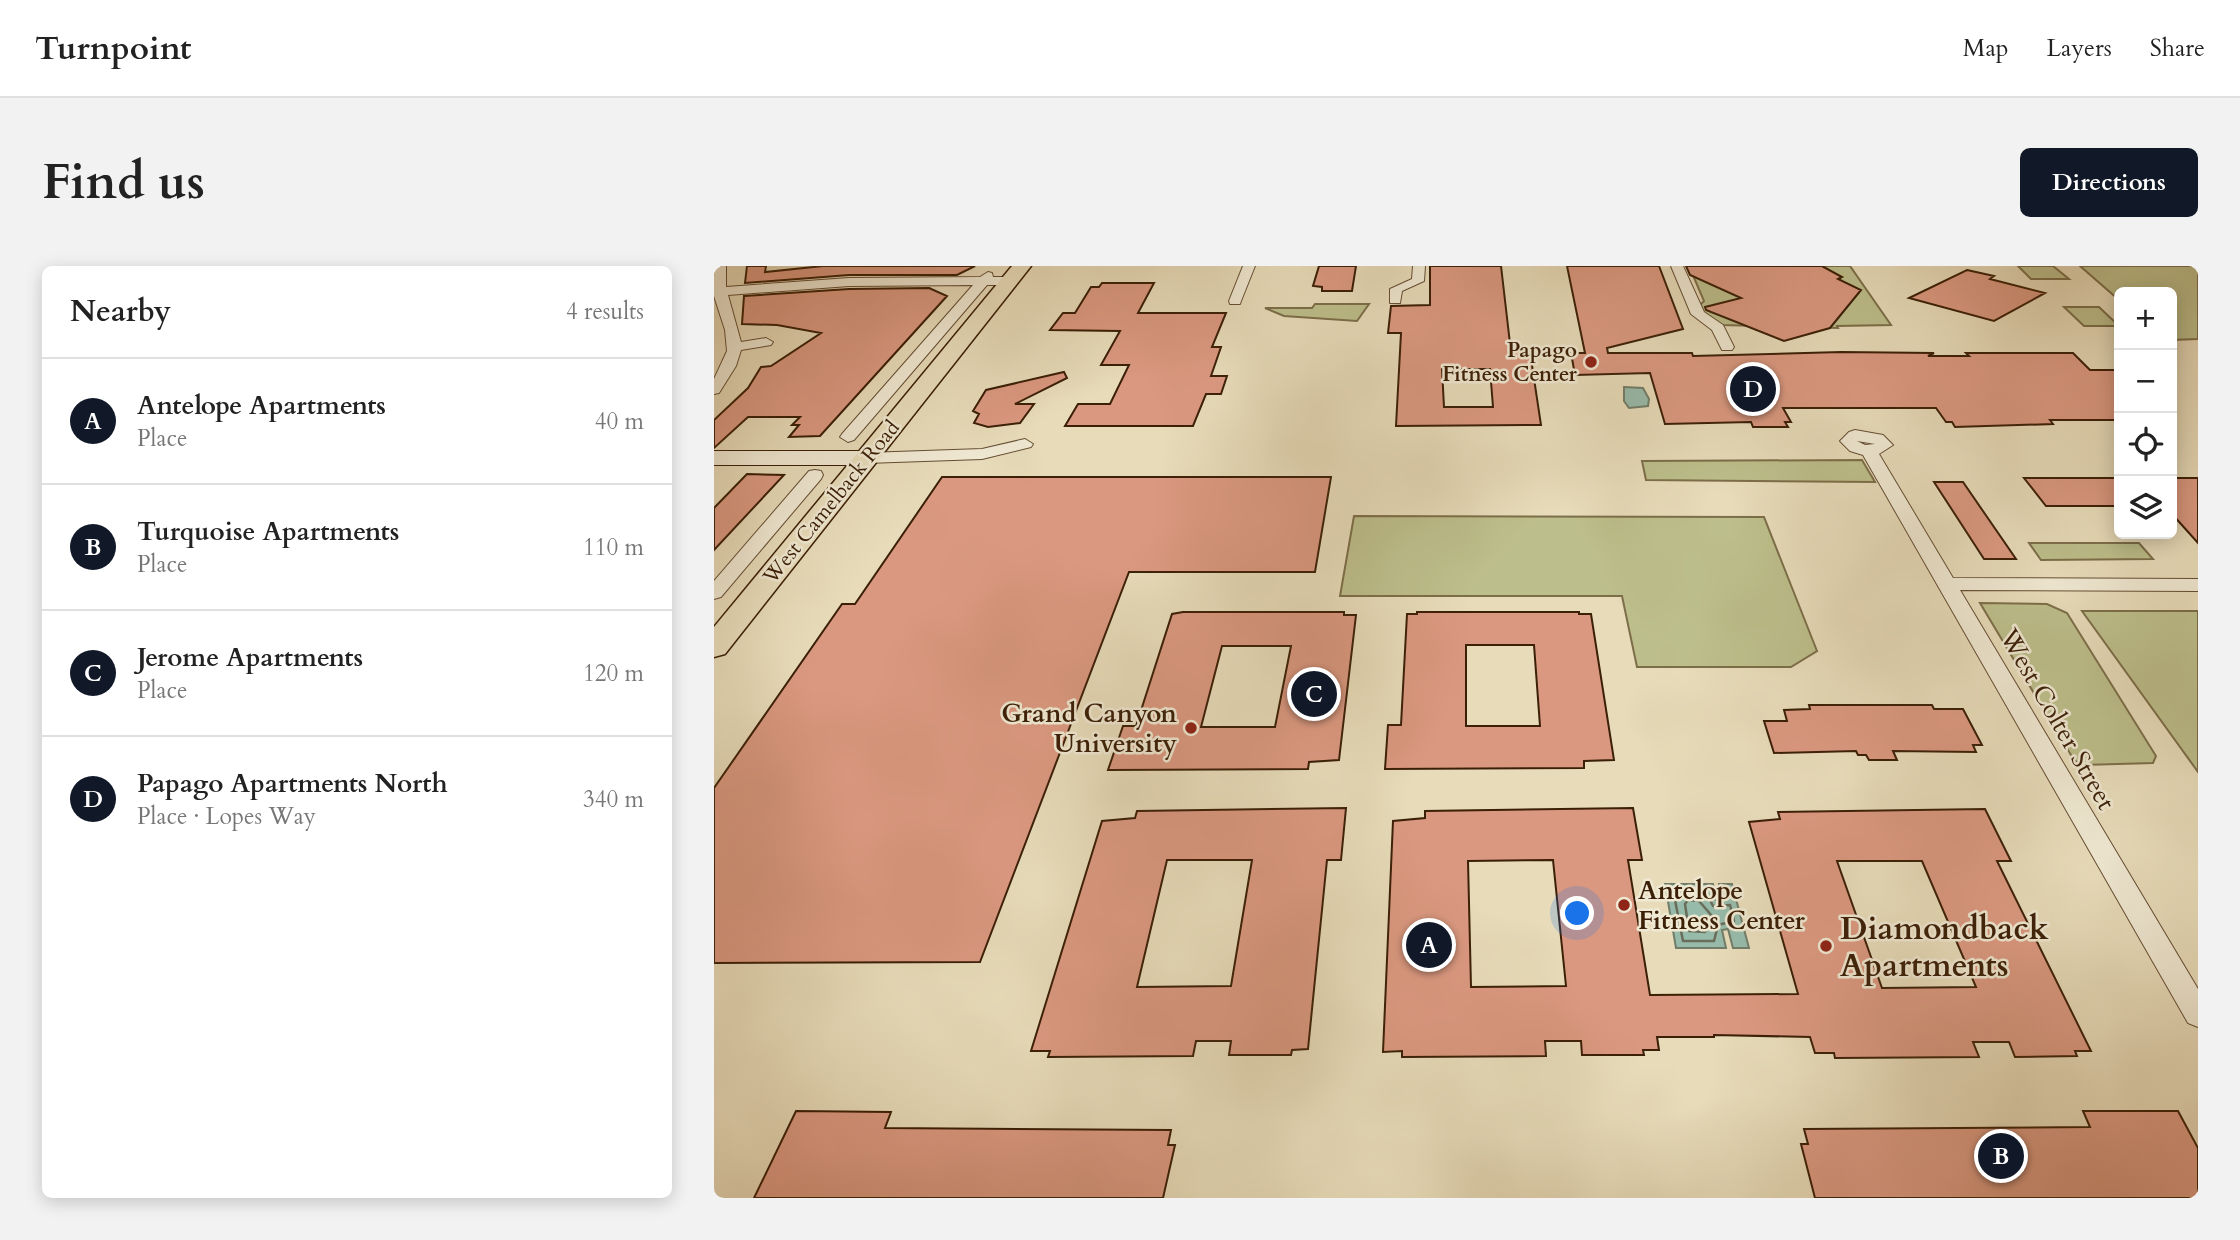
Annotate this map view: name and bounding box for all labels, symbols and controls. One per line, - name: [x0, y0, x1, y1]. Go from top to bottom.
- text: Turnpoint: [35, 26, 191, 71]
- text: Map: [1963, 32, 2009, 65]
- text: Layers: [2047, 32, 2112, 65]
- text: Share: [2150, 32, 2205, 65]
- button: Directions: [2020, 148, 2198, 217]
- text: Find us: [42, 149, 205, 216]
- map controls: [2114, 287, 2177, 539]
- button: +: [2114, 287, 2177, 350]
- text: Nearby: [70, 291, 171, 332]
- text: 4 results: [566, 296, 644, 327]
- place label: Papago Fitness Center: [1442, 336, 1578, 389]
- button: −: [2114, 350, 2177, 413]
- marker: Papago Fitness Center: [1583, 354, 1599, 370]
- pin: D: [1730, 363, 1776, 415]
- text: Antelope Apartments: [137, 388, 386, 423]
- text: A: [84, 406, 102, 437]
- text: 40 m: [595, 406, 644, 437]
- button: locate: [2114, 413, 2177, 476]
- street label: West Camelback Road: [756, 414, 906, 591]
- text: Place: [137, 423, 187, 454]
- button: layers: [2114, 476, 2177, 539]
- text: Turquoise Apartments: [137, 514, 399, 549]
- text: B: [85, 532, 101, 563]
- text: 110 m: [583, 532, 644, 563]
- text: Place: [137, 549, 187, 580]
- street label: West Colter Street: [1991, 621, 2124, 816]
- text: Jerome Apartments: [137, 640, 363, 675]
- text: C: [84, 658, 102, 689]
- text: 120 m: [583, 658, 644, 689]
- pin: C: [1291, 668, 1337, 720]
- text: Place: [137, 675, 187, 706]
- place label: Grand Canyon University: [1001, 696, 1177, 761]
- marker: Grand Canyon University: [1183, 720, 1199, 736]
- text: Papago Apartments North: [137, 766, 448, 801]
- text: D: [83, 784, 103, 815]
- text: 340 m: [583, 784, 644, 815]
- text: Place · Lopes Way: [137, 801, 316, 832]
- place label: Antelope Fitness Center: [1638, 873, 1806, 938]
- your location: [1560, 896, 1594, 930]
- marker: Antelope Fitness Center: [1616, 897, 1632, 913]
- place label: Diamondback Apartments: [1840, 907, 2049, 988]
- pin: A: [1406, 919, 1452, 971]
- marker: Diamondback Apartments: [1818, 938, 1834, 954]
- pin: B: [1978, 1130, 2024, 1182]

